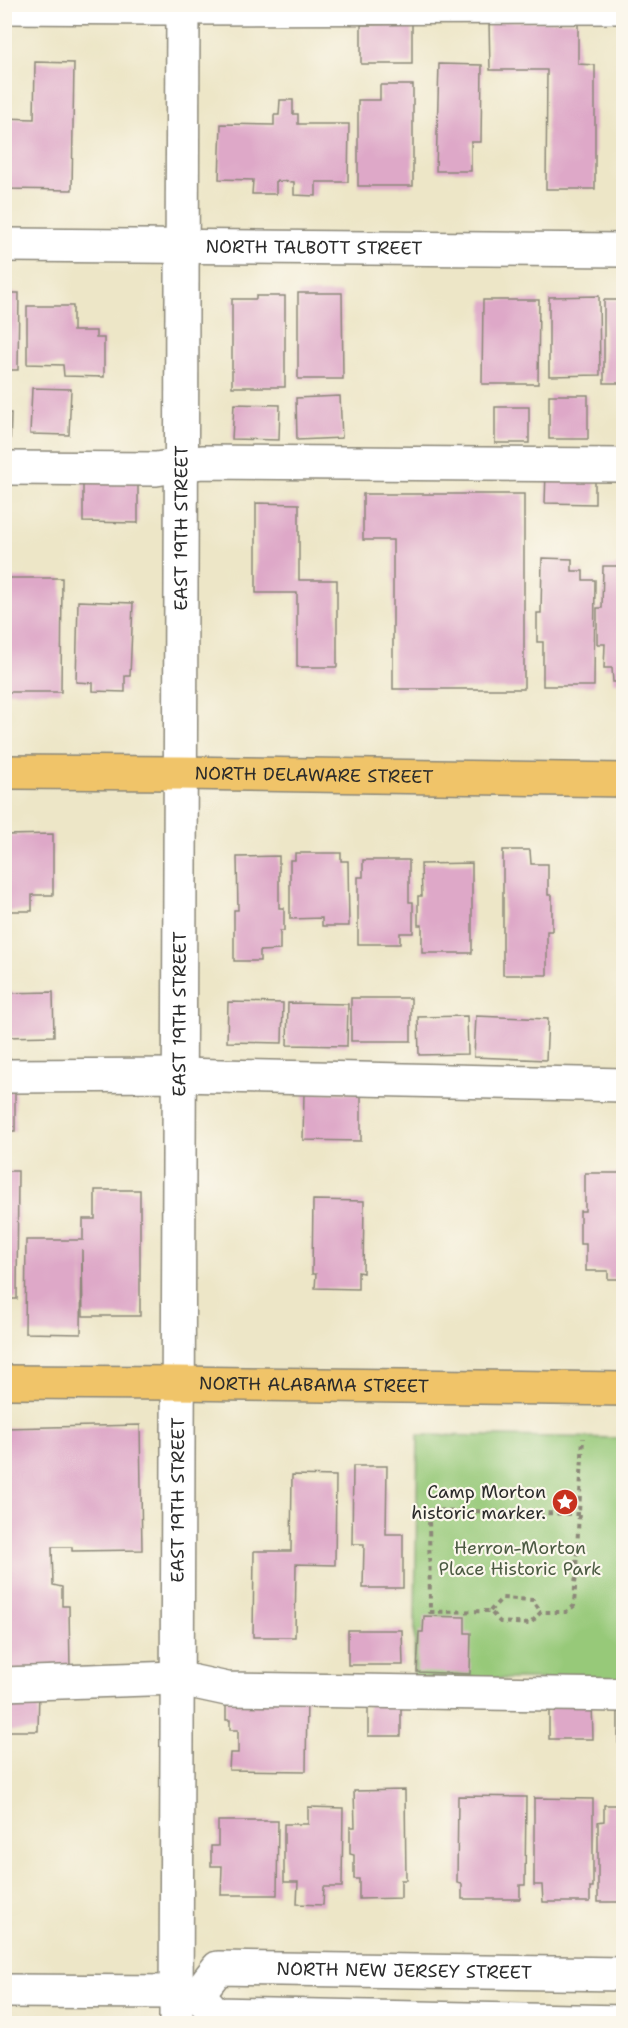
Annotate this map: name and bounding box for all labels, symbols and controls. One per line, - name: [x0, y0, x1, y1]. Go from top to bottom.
- street label: NORTH TALBOTT STREET: [205, 235, 423, 260]
- street label: EAST 19TH STREET: [169, 445, 193, 611]
- street label: NORTH DELAWARE STREET: [194, 761, 434, 789]
- street label: EAST 19TH STREET: [167, 931, 192, 1097]
- street label: NORTH ALABAMA STREET: [199, 1371, 429, 1398]
- street label: EAST 19TH STREET: [166, 1417, 190, 1583]
- place label: Camp Morton historic marker.: [411, 1480, 546, 1525]
- place icon: Camp Morton historic marker.: [550, 1487, 580, 1517]
- park label: Herron-Morton Place Historic Park: [439, 1536, 601, 1581]
- street label: NORTH NEW JERSEY STREET: [276, 1957, 532, 1985]

